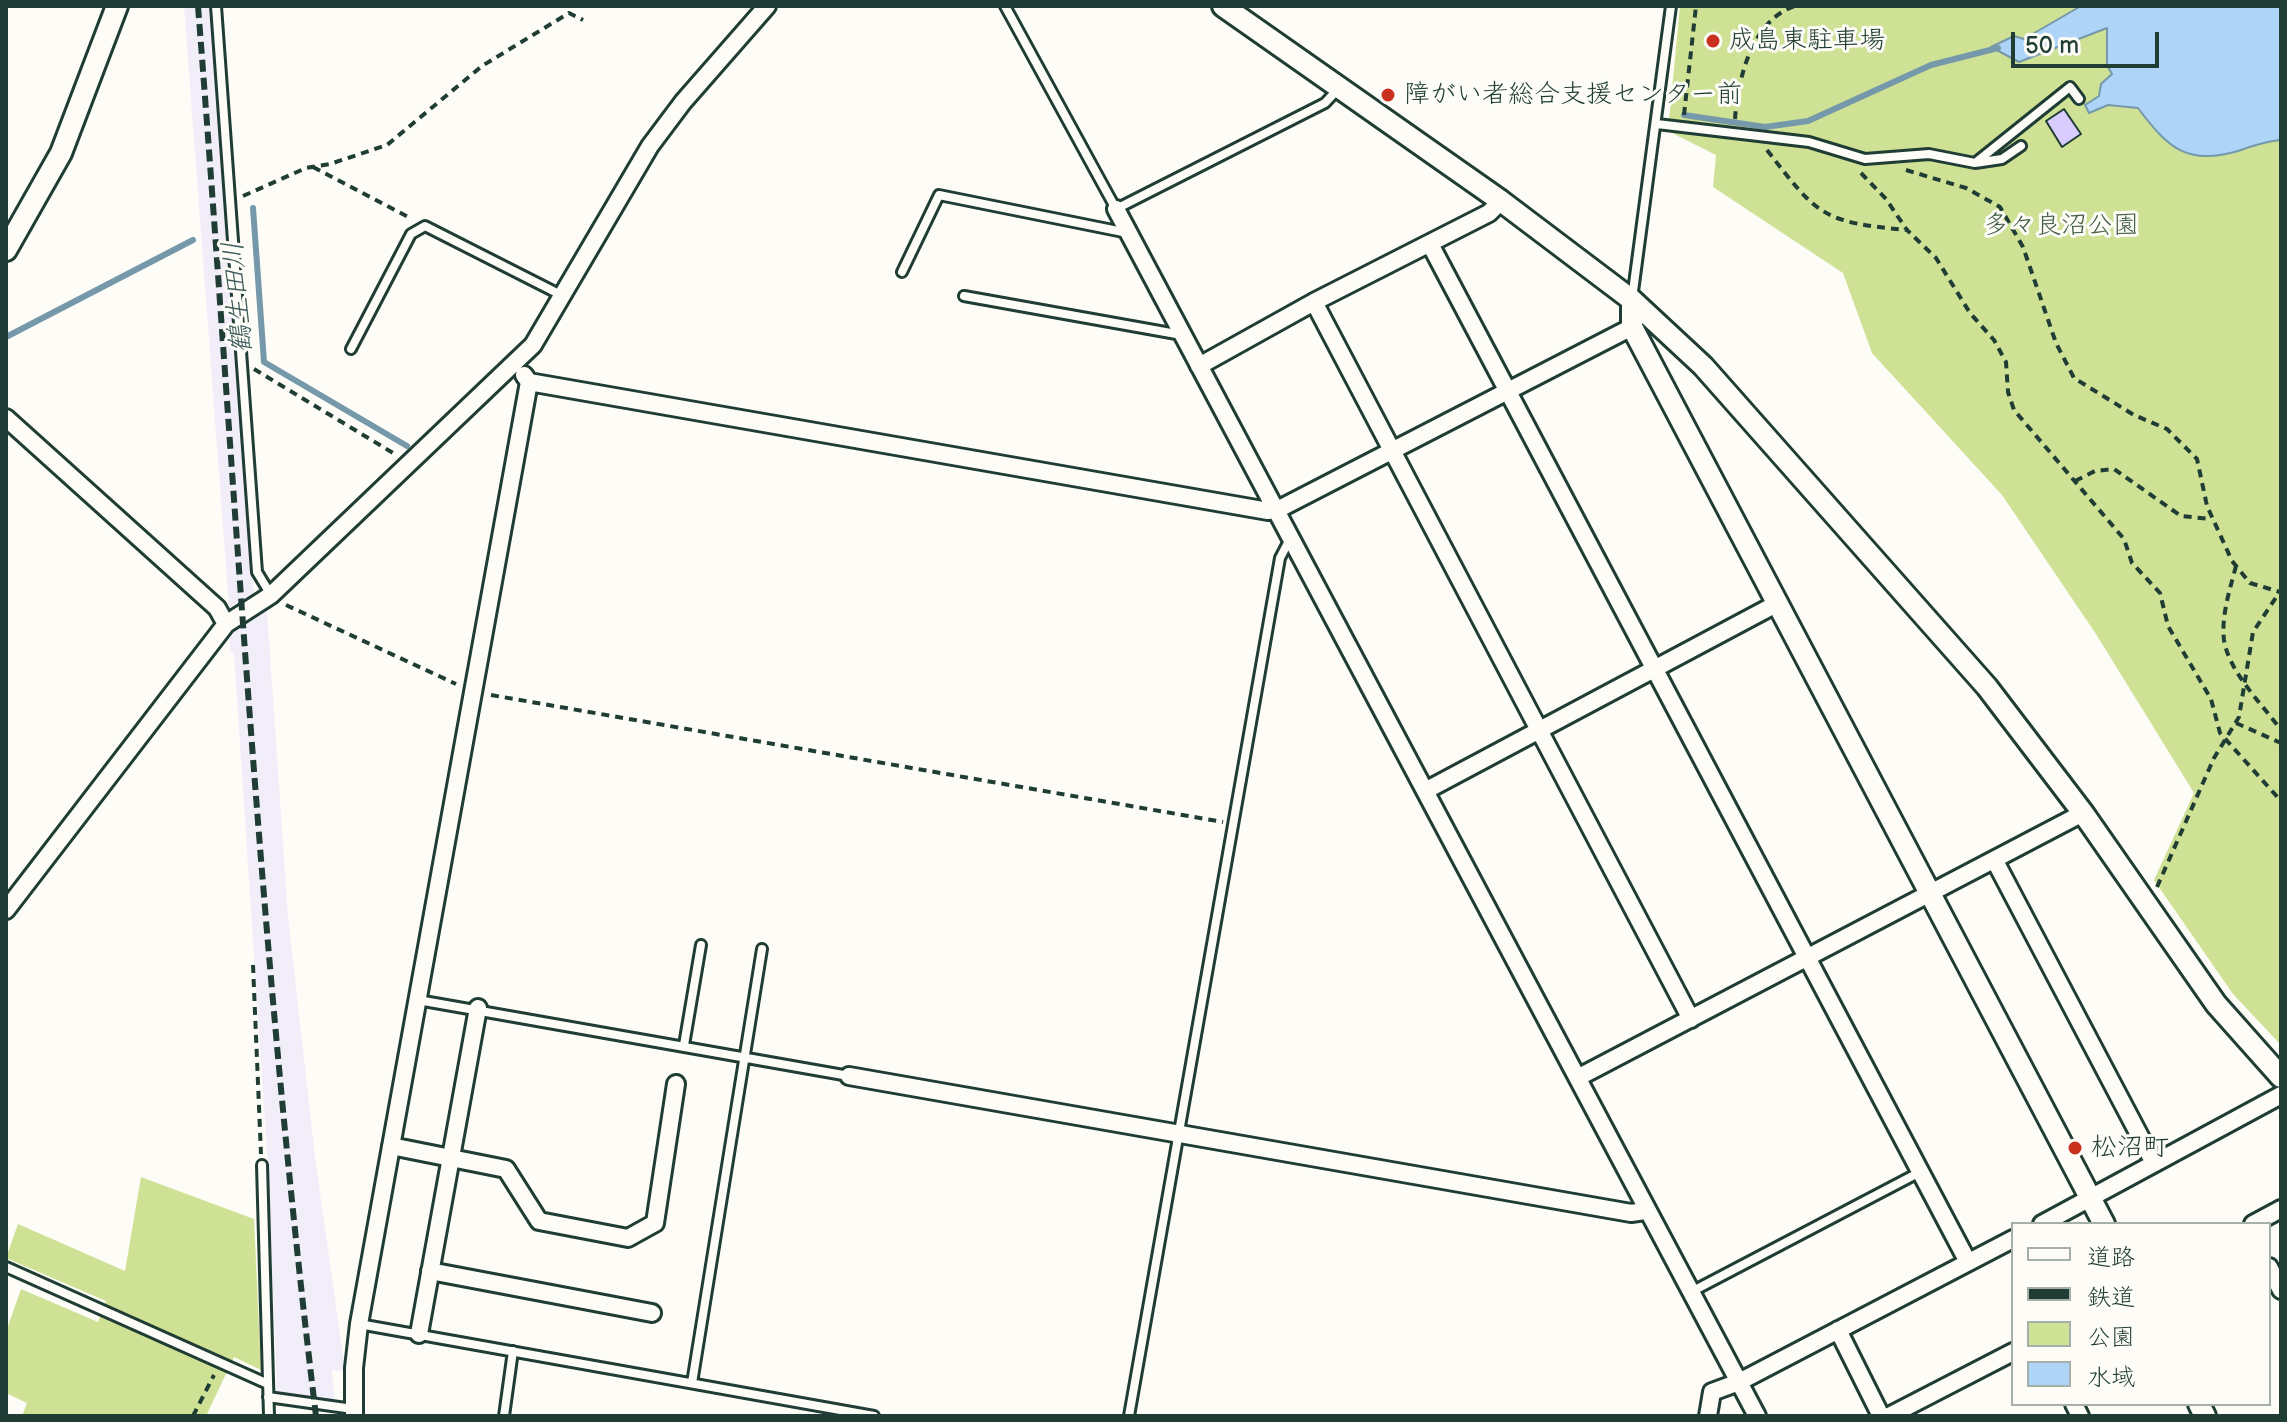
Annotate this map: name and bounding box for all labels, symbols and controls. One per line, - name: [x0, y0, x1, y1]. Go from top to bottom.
- scale bar: [2015, 16, 2163, 66]
- place label: 成島東駐車場: [1729, 25, 1885, 57]
- text: 50 m: [2025, 31, 2079, 60]
- marker: 成島東駐車場: [1704, 32, 1722, 50]
- place label: 障がい者総合支援センター前: [1404, 79, 1742, 111]
- marker: 障がい者総合支援センター前: [1379, 86, 1397, 104]
- park label: 多々良沼公園: [1983, 210, 2139, 242]
- water label: 鶴生田川: [217, 240, 261, 354]
- place label: 松沼町: [2091, 1132, 2169, 1164]
- marker: 松沼町: [2066, 1139, 2084, 1157]
- legend: [2011, 1222, 2271, 1406]
- text: 道路: [2087, 1243, 2135, 1272]
- text: 鉄道: [2087, 1283, 2135, 1312]
- text: 公園: [2087, 1323, 2135, 1352]
- text: 水域: [2087, 1363, 2135, 1392]

